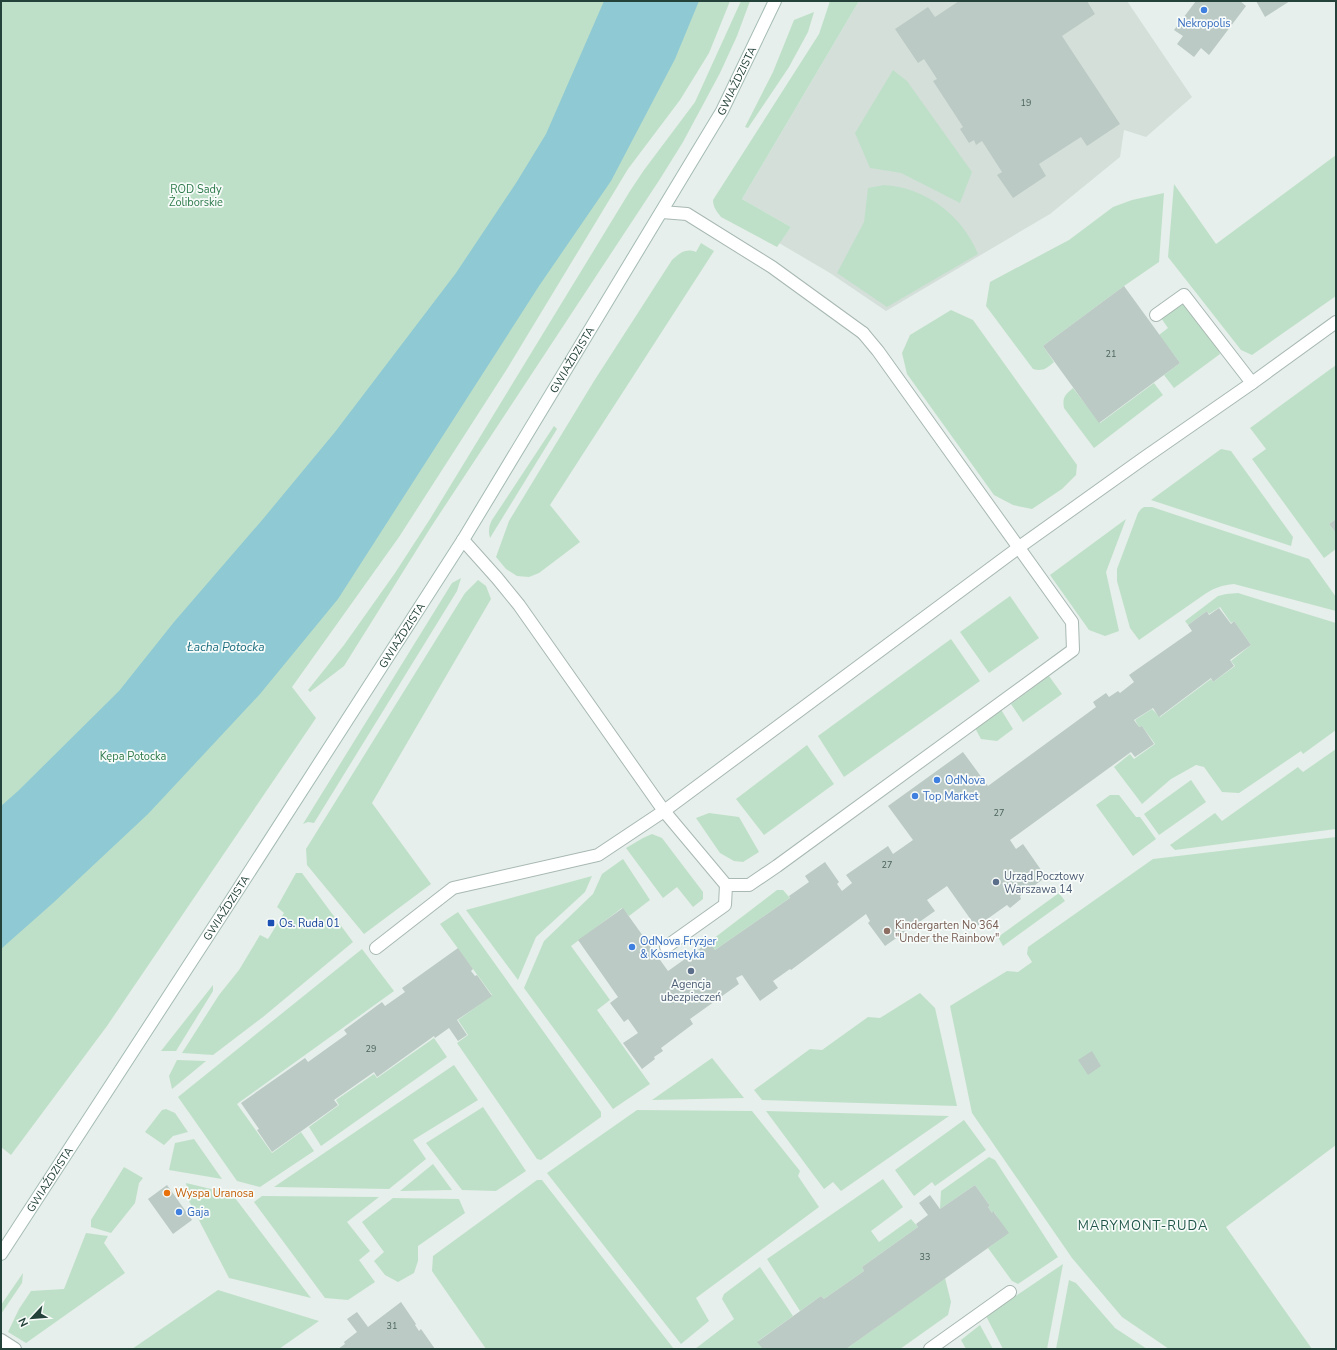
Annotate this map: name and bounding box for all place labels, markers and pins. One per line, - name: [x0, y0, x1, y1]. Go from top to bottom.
- marker: Nekropolis: [1199, 5, 1209, 15]
- place label: Nekropolis: [1177, 16, 1231, 31]
- place label: OdNova: [945, 773, 986, 788]
- marker: OdNova: [932, 775, 942, 785]
- place label: Top Market: [923, 789, 979, 804]
- marker: Top Market: [910, 791, 920, 801]
- place label: Urząd Pocztowy Warszawa 14: [1004, 869, 1084, 897]
- marker: Urząd Pocztowy Warszawa 14: [991, 877, 1001, 887]
- place label: Os. Ruda 01: [279, 916, 340, 931]
- marker: Os. Ruda 01: [266, 918, 276, 928]
- place label: Kindergarten No 364 "Under the Rainbow": [895, 918, 999, 946]
- marker: Kindergarten No 364 "Under the Rainbow": [882, 926, 892, 936]
- place label: OdNova Fryzjer & Kosmetyka: [640, 934, 717, 962]
- marker: OdNova Fryzjer & Kosmetyka: [627, 942, 637, 952]
- marker: Agencja ubezpieczeń: [686, 966, 696, 976]
- place label: Agencja ubezpieczeń: [661, 977, 721, 1005]
- place label: Wyspa Uranosa: [175, 1186, 254, 1201]
- marker: Wyspa Uranosa: [162, 1188, 172, 1198]
- place label: Gaja: [187, 1205, 209, 1220]
- marker: Gaja: [174, 1207, 184, 1217]

